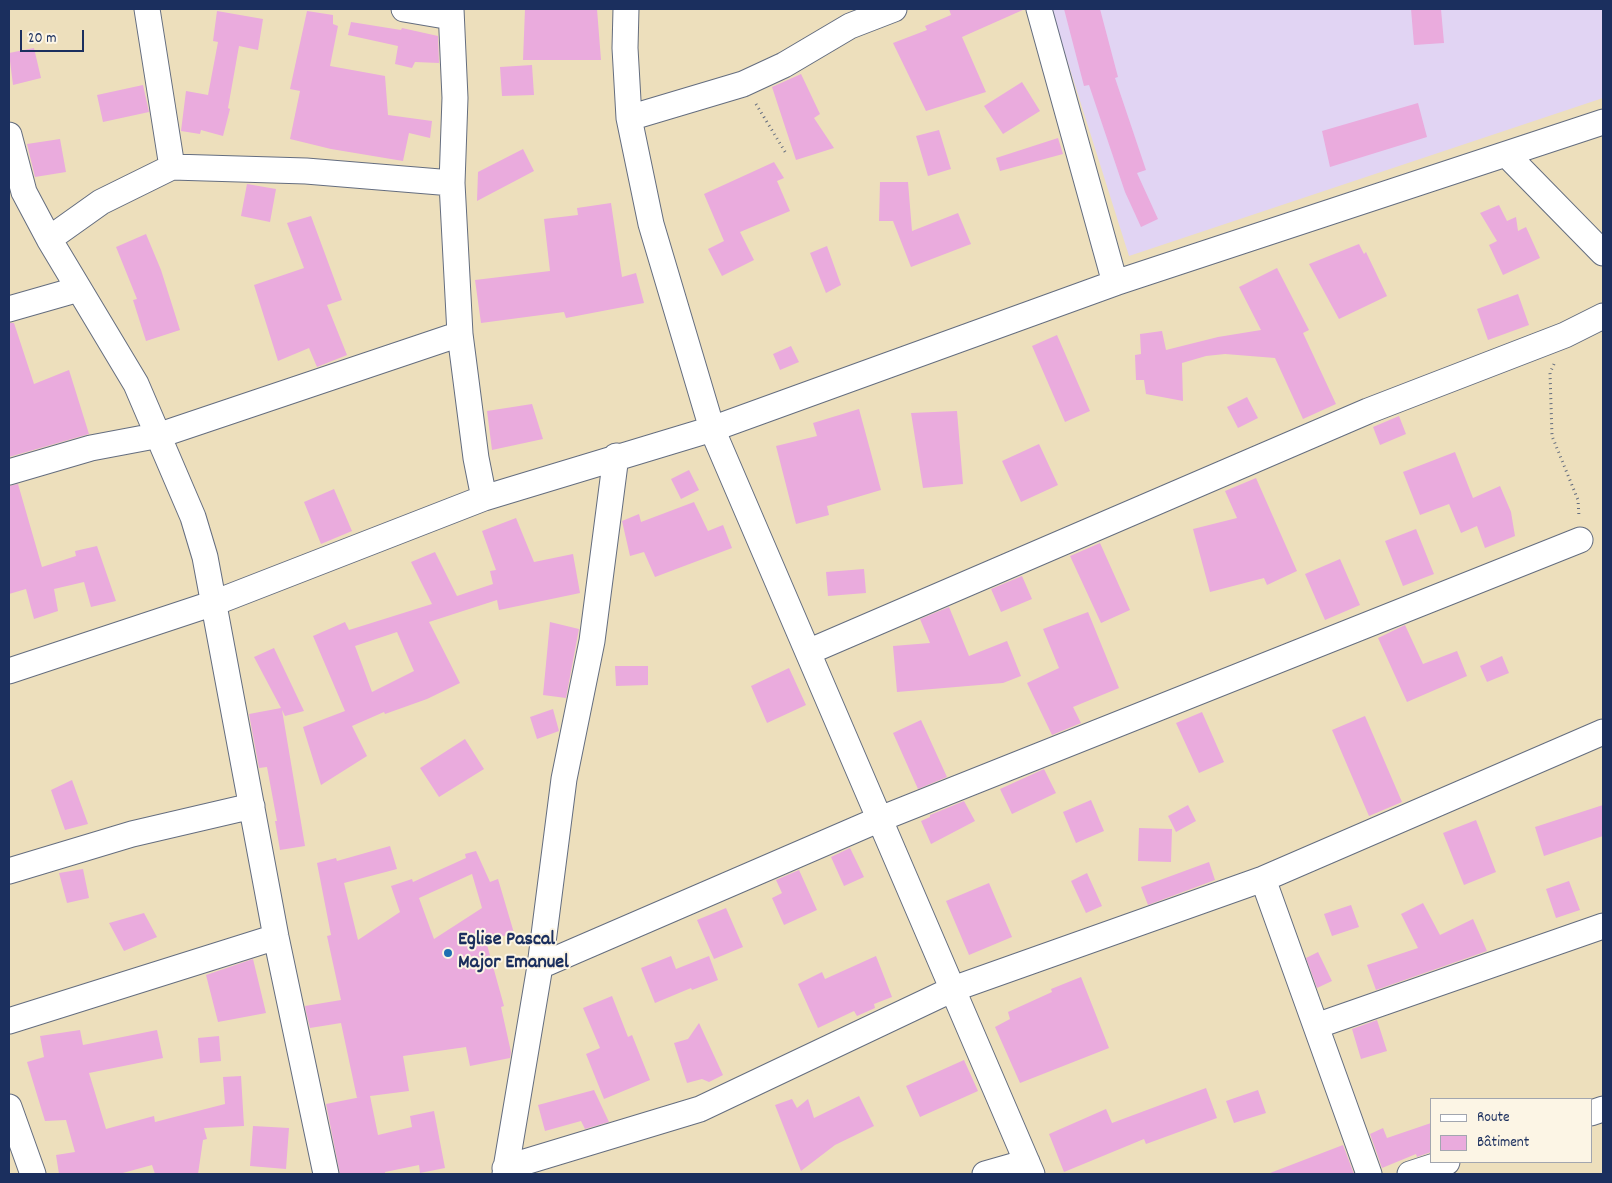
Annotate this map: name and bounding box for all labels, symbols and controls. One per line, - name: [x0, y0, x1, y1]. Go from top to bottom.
- scale bar: [22, 20, 86, 52]
- text: 20 m: [28, 28, 56, 50]
- place label: Eglise Pascal Major Emanuel: [458, 929, 569, 976]
- marker: Eglise Pascal Major Emanuel: [442, 947, 454, 959]
- legend: [1430, 1098, 1592, 1163]
- text: Route: [1477, 1107, 1510, 1129]
- text: Bâtiment: [1477, 1132, 1529, 1154]

